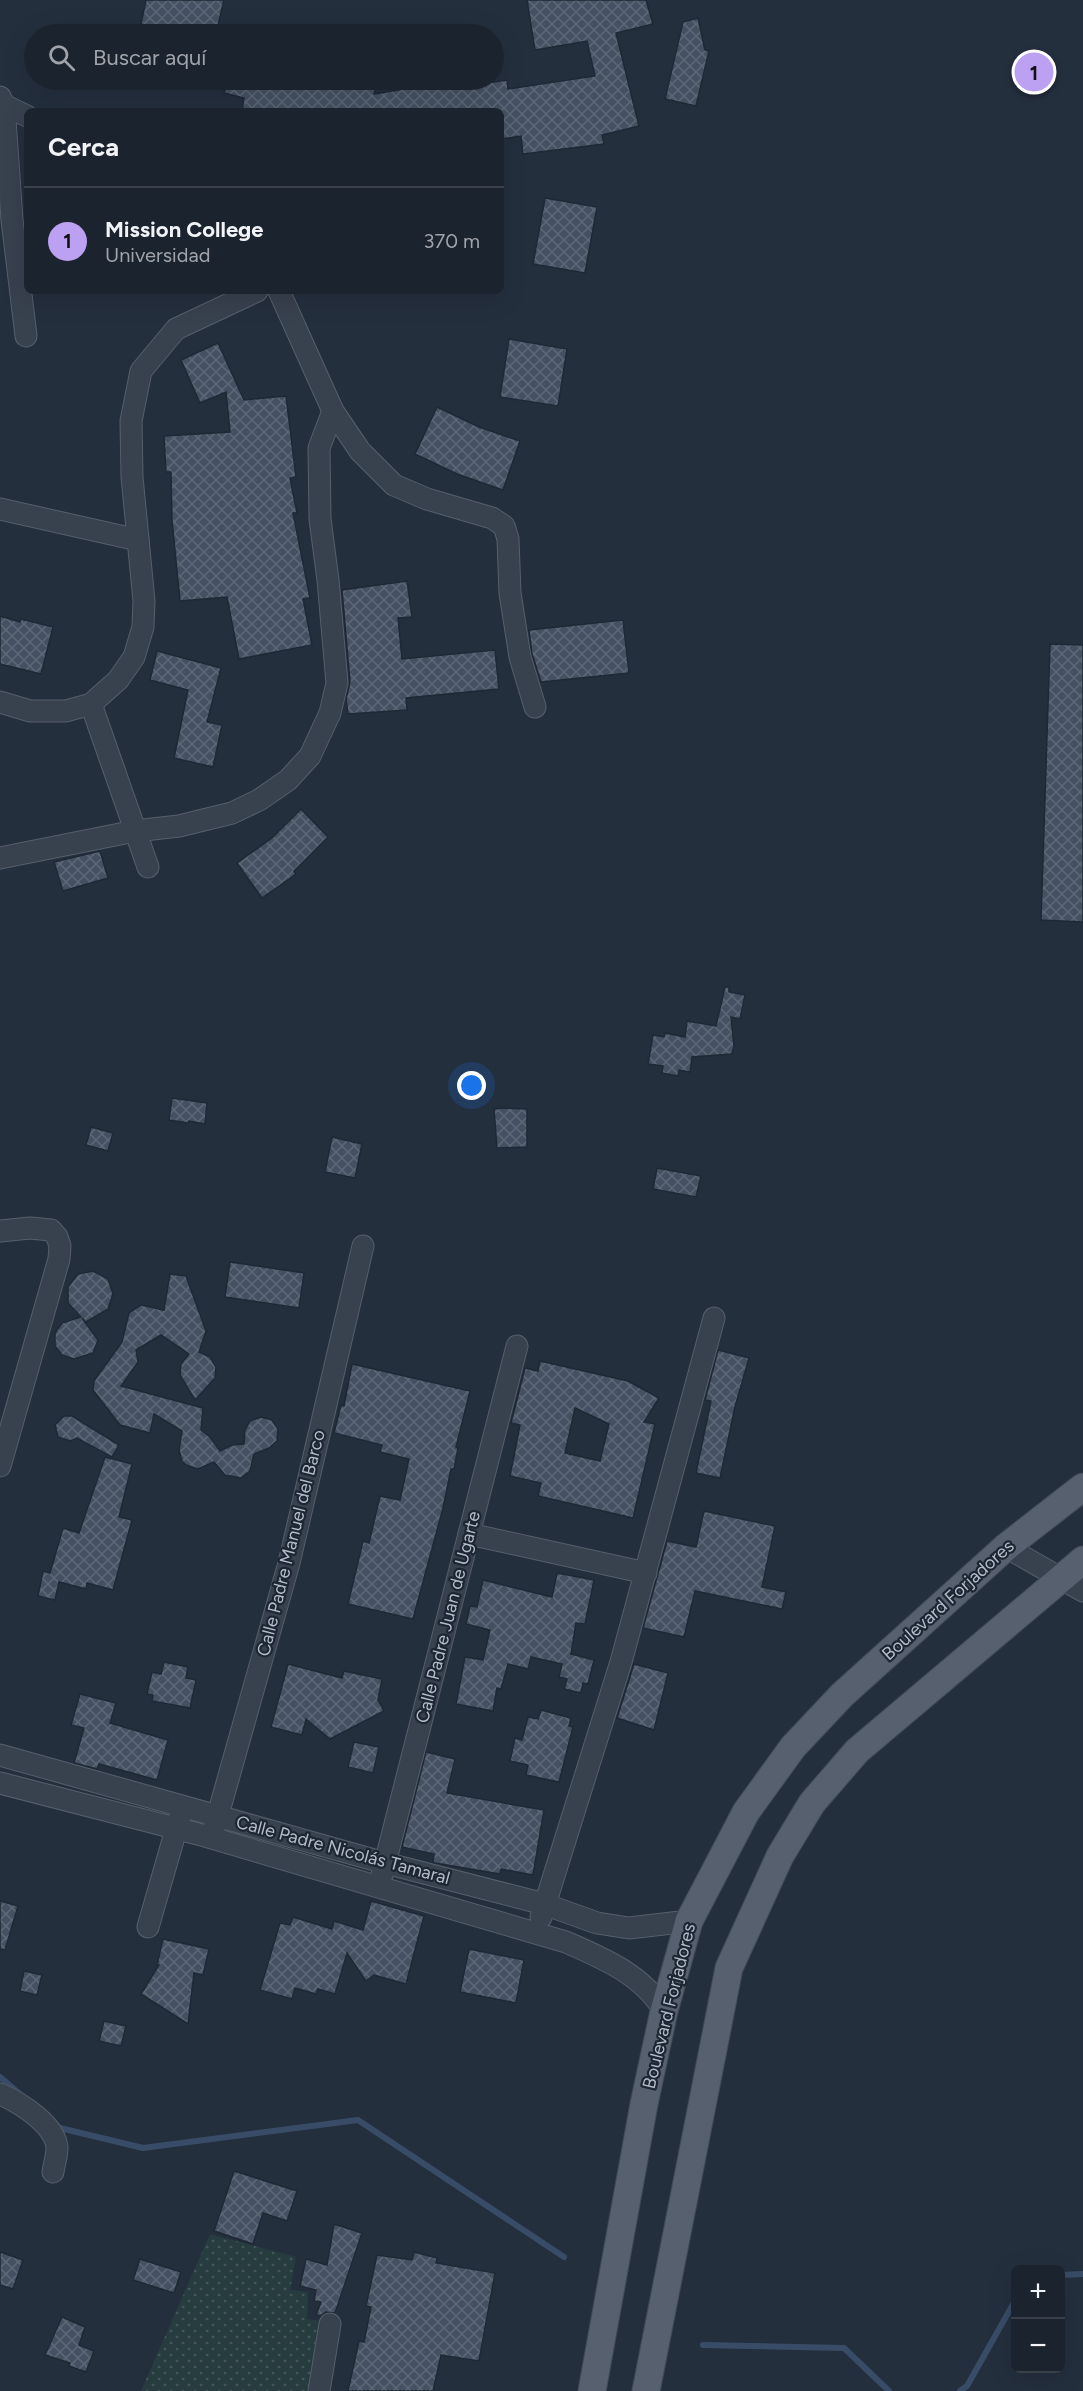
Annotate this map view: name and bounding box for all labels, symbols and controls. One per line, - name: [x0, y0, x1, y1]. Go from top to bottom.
- search box: [24, 24, 504, 90]
- icon: search: [45, 41, 78, 74]
- text: Buscar aquí: [93, 44, 206, 71]
- pin: 1: [1014, 50, 1054, 94]
- text: Cerca: [48, 131, 119, 163]
- text: Mission College: [105, 216, 264, 243]
- text: 1: [63, 229, 72, 253]
- text: 370 m: [424, 229, 480, 253]
- text: Universidad: [105, 243, 210, 267]
- your location: [457, 1071, 486, 1100]
- street label: Calle Padre Manuel del Barco: [252, 1427, 330, 1659]
- street label: Calle Padre Juan de Ugarte: [411, 1509, 485, 1725]
- street label: Boulevard Forjadores: [877, 1535, 1019, 1665]
- street label: Calle Padre Nicolás Tamaral: [234, 1811, 452, 1889]
- street label: Boulevard Forjadores: [638, 1921, 700, 2091]
- map controls: [1011, 2265, 1065, 2373]
- button: +: [1011, 2265, 1065, 2319]
- button: −: [1011, 2319, 1065, 2373]

